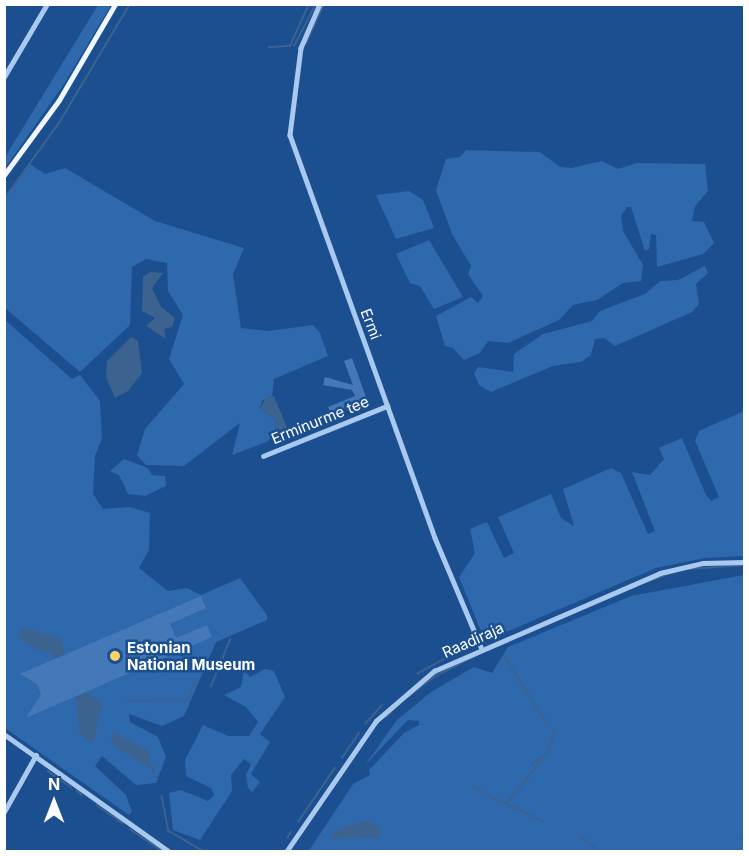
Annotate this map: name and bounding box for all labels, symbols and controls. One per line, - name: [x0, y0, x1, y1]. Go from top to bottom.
- street label: Ermi: [357, 306, 385, 342]
- street label: Erminurme tee: [269, 392, 371, 448]
- street label: Raadiraja: [439, 618, 507, 662]
- place label: Estonian National Museum: [127, 638, 255, 673]
- marker: Estonian National Museum: [108, 649, 122, 663]
- north arrow: [24, 772, 84, 832]
- text: N: [48, 774, 60, 794]

